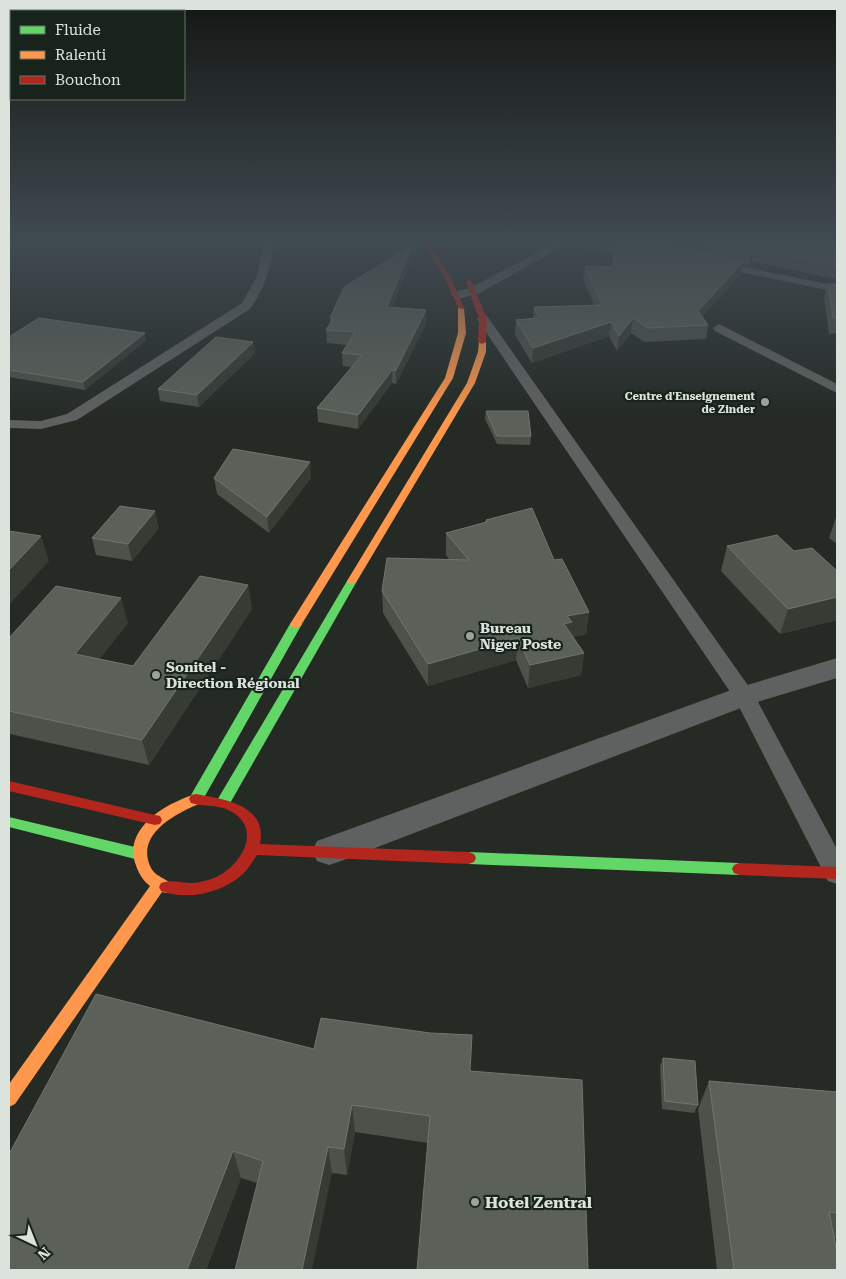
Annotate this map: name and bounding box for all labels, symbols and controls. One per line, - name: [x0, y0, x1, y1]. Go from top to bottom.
- legend: [10, 10, 185, 100]
- text: Fluide: [55, 21, 101, 39]
- text: Ralenti: [55, 46, 107, 64]
- text: Bouchon: [55, 71, 121, 89]
- place label: Centre d'Enseignement de Zinder: [625, 390, 756, 416]
- marker: Centre d'Enseignement de Zinder: [759, 396, 771, 408]
- place label: Bureau Niger Poste: [480, 620, 561, 652]
- marker: Bureau Niger Poste: [464, 630, 476, 642]
- place label: Sonitel - Direction Régional: [166, 659, 300, 691]
- marker: Sonitel - Direction Régional: [150, 669, 162, 681]
- place label: Hotel Zentral: [485, 1193, 593, 1212]
- marker: Hotel Zentral: [469, 1196, 481, 1208]
- north arrow: [10, 1219, 60, 1269]
- text: N: [34, 1244, 53, 1263]

